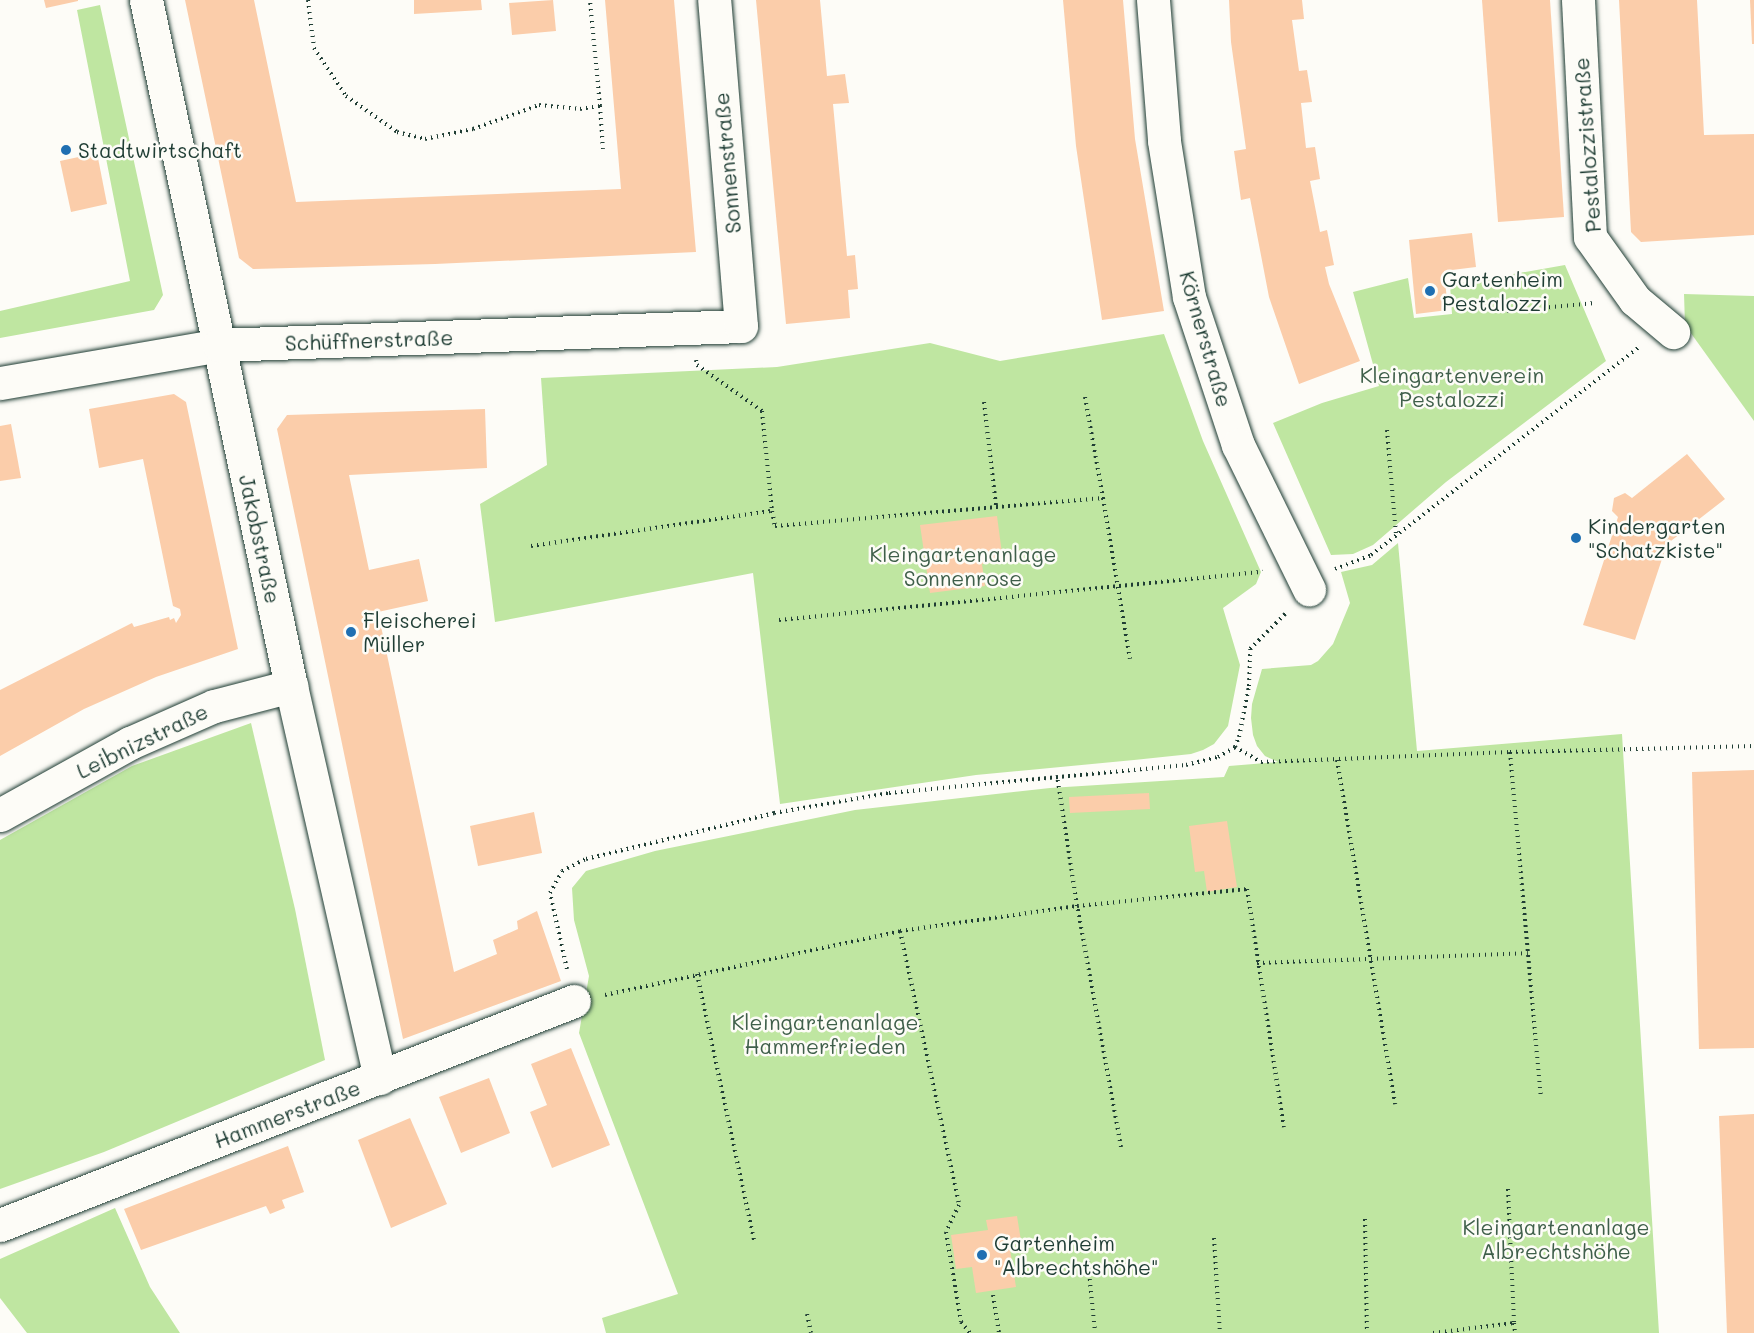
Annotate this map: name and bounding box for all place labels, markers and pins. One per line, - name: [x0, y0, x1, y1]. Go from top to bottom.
- place label: Stadtwirtschaft: [78, 137, 242, 163]
- marker: Stadtwirtschaft: [59, 143, 73, 157]
- place label: Gartenheim Pestalozzi: [1442, 266, 1563, 316]
- marker: Gartenheim Pestalozzi: [1423, 284, 1437, 298]
- place label: Kindergarten "Schatzkiste": [1588, 513, 1725, 563]
- marker: Kindergarten "Schatzkiste": [1569, 531, 1583, 545]
- place label: Fleischerei Müller: [363, 607, 477, 657]
- marker: Fleischerei Müller: [344, 625, 358, 639]
- place label: Gartenheim "Albrechtshöhe": [994, 1230, 1158, 1280]
- marker: Gartenheim "Albrechtshöhe": [975, 1248, 989, 1262]

